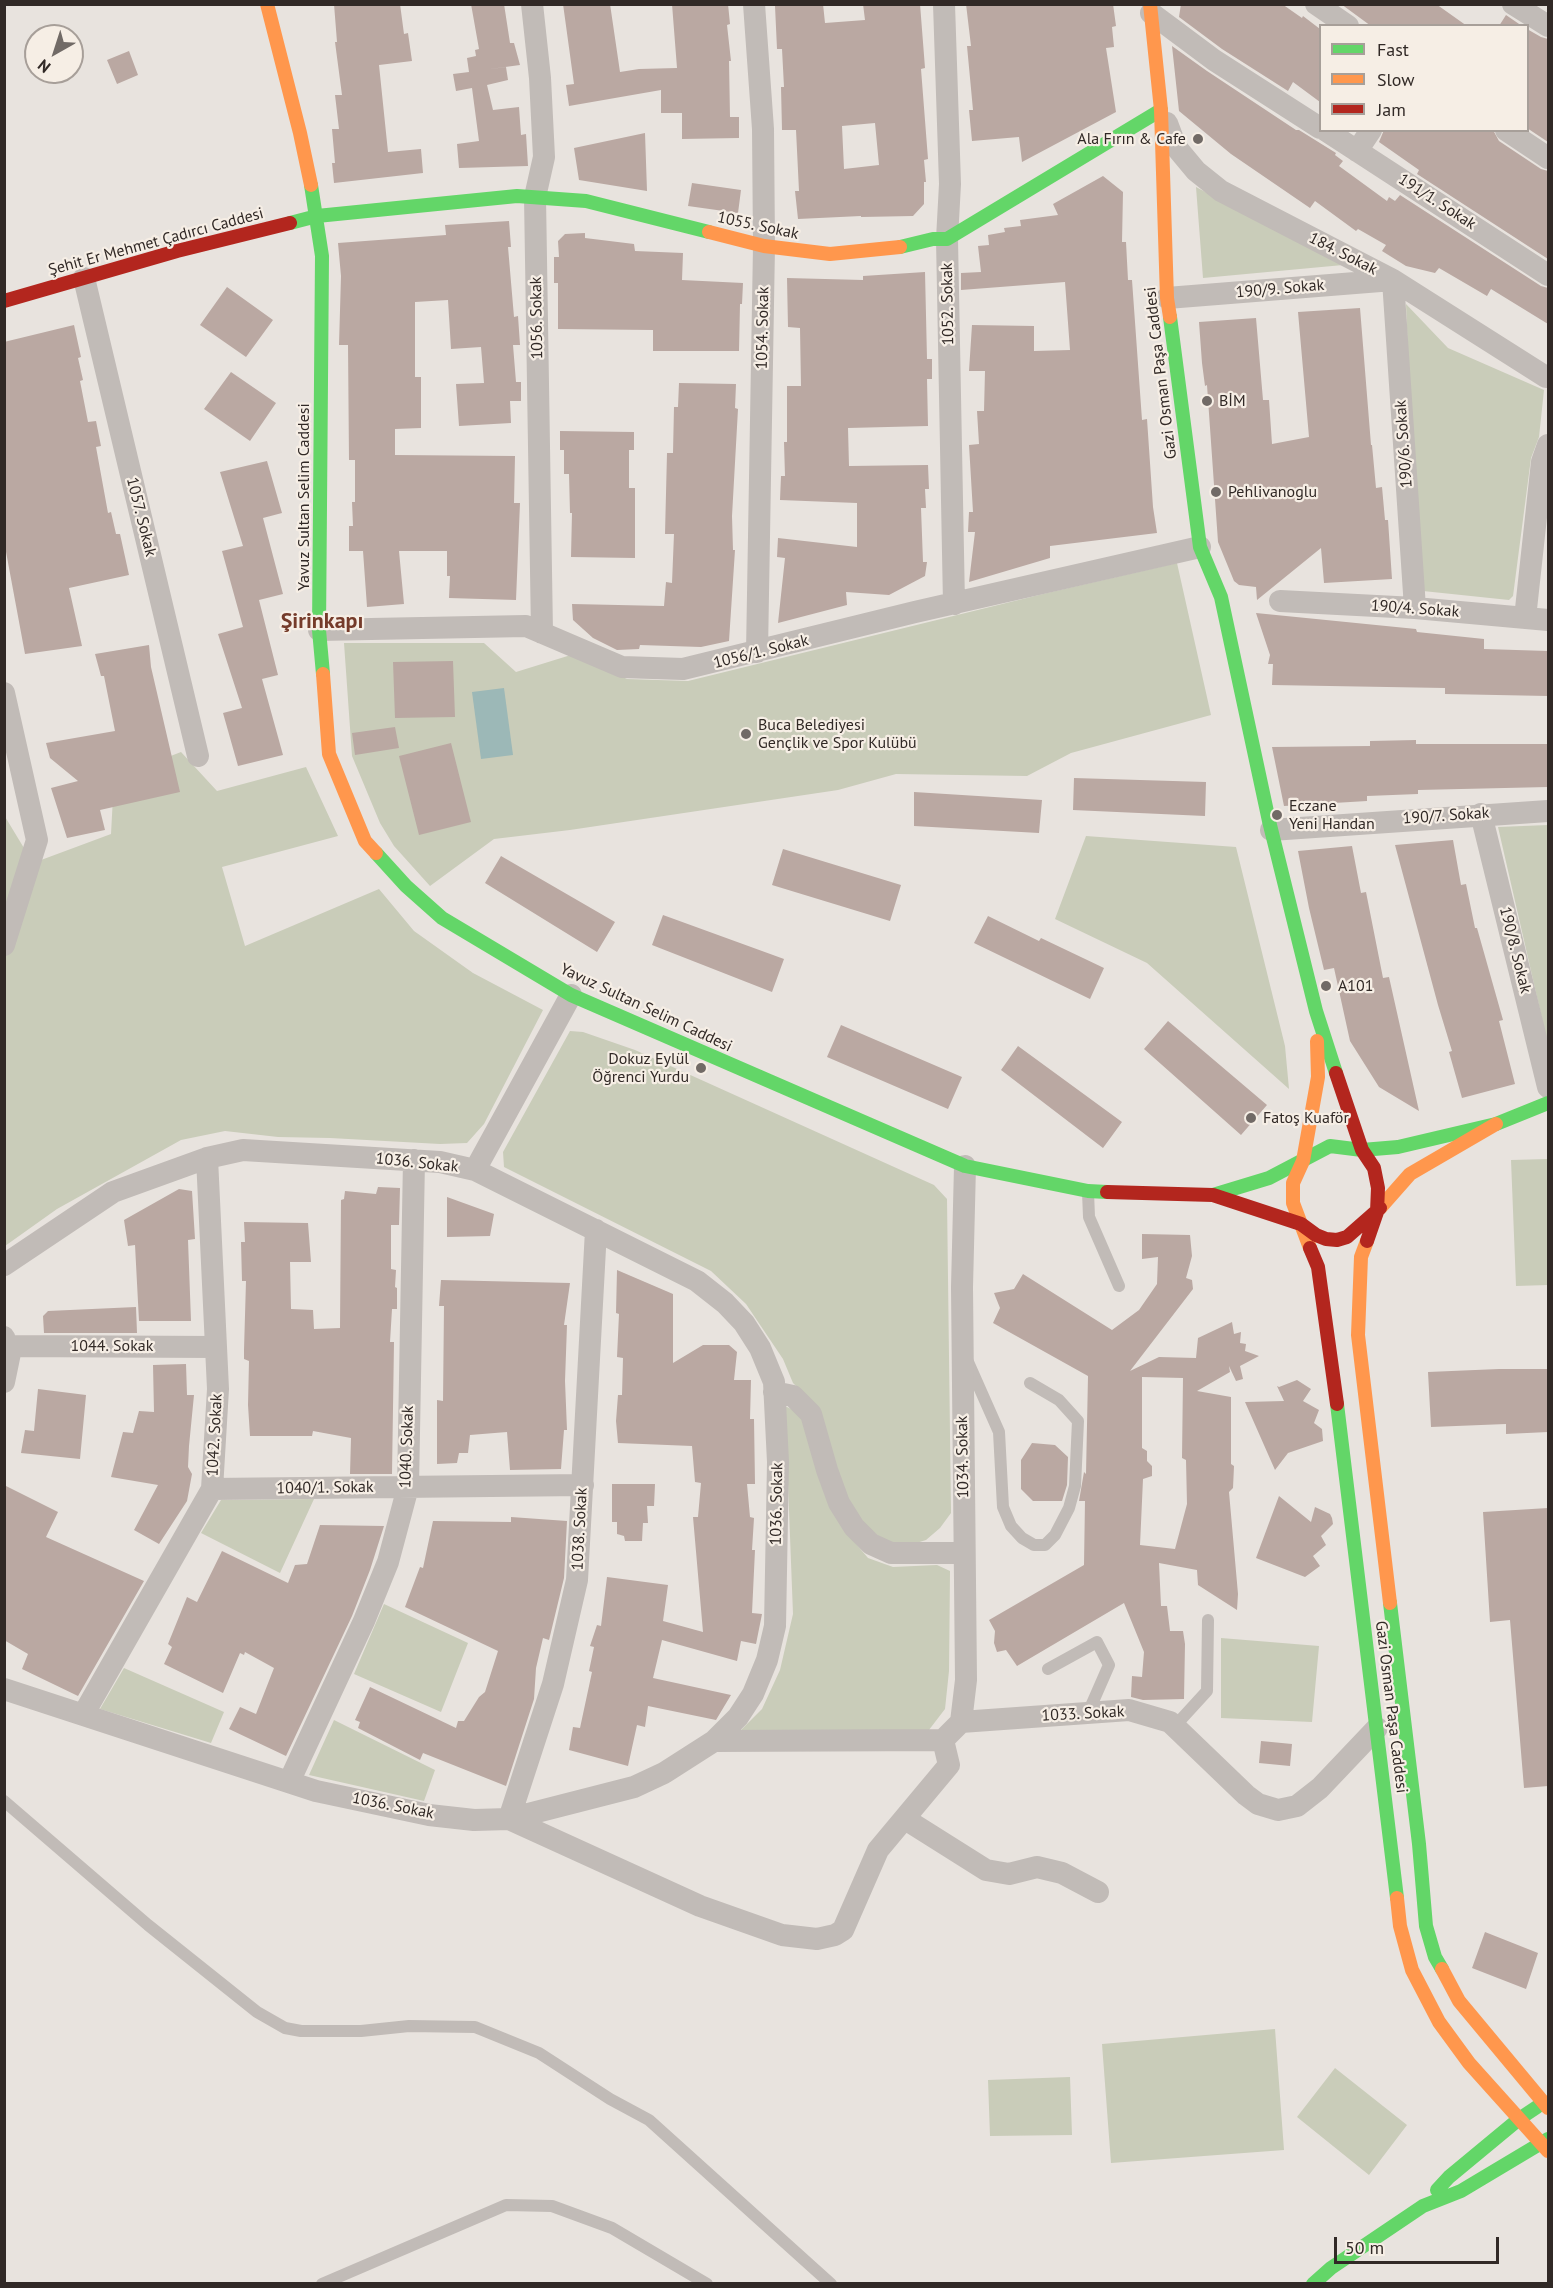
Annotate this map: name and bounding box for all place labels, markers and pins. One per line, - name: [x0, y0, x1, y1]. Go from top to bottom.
- place label: Ala Fırın & Cafe: [1077, 129, 1186, 149]
- marker: Ala Fırın & Cafe: [1191, 132, 1205, 146]
- place label: BİM: [1219, 391, 1246, 411]
- marker: BİM: [1200, 394, 1214, 408]
- place label: Pehlivanoglu: [1228, 482, 1317, 502]
- marker: Pehlivanoglu: [1209, 485, 1223, 499]
- place label: Buca Belediyesi Gençlik ve Spor Kulübü: [758, 715, 917, 753]
- marker: Buca Belediyesi Gençlik ve Spor Kulübü: [739, 727, 753, 741]
- place label: Eczane Yeni Handan: [1289, 796, 1375, 834]
- marker: Eczane Yeni Handan: [1270, 808, 1284, 822]
- place label: A101: [1338, 976, 1374, 996]
- marker: A101: [1319, 979, 1333, 993]
- place label: Dokuz Eylül Öğrenci Yurdu: [592, 1049, 689, 1087]
- marker: Dokuz Eylül Öğrenci Yurdu: [694, 1061, 708, 1075]
- place label: Fatoş Kuaför: [1263, 1108, 1349, 1128]
- marker: Fatoş Kuaför: [1244, 1111, 1258, 1125]

